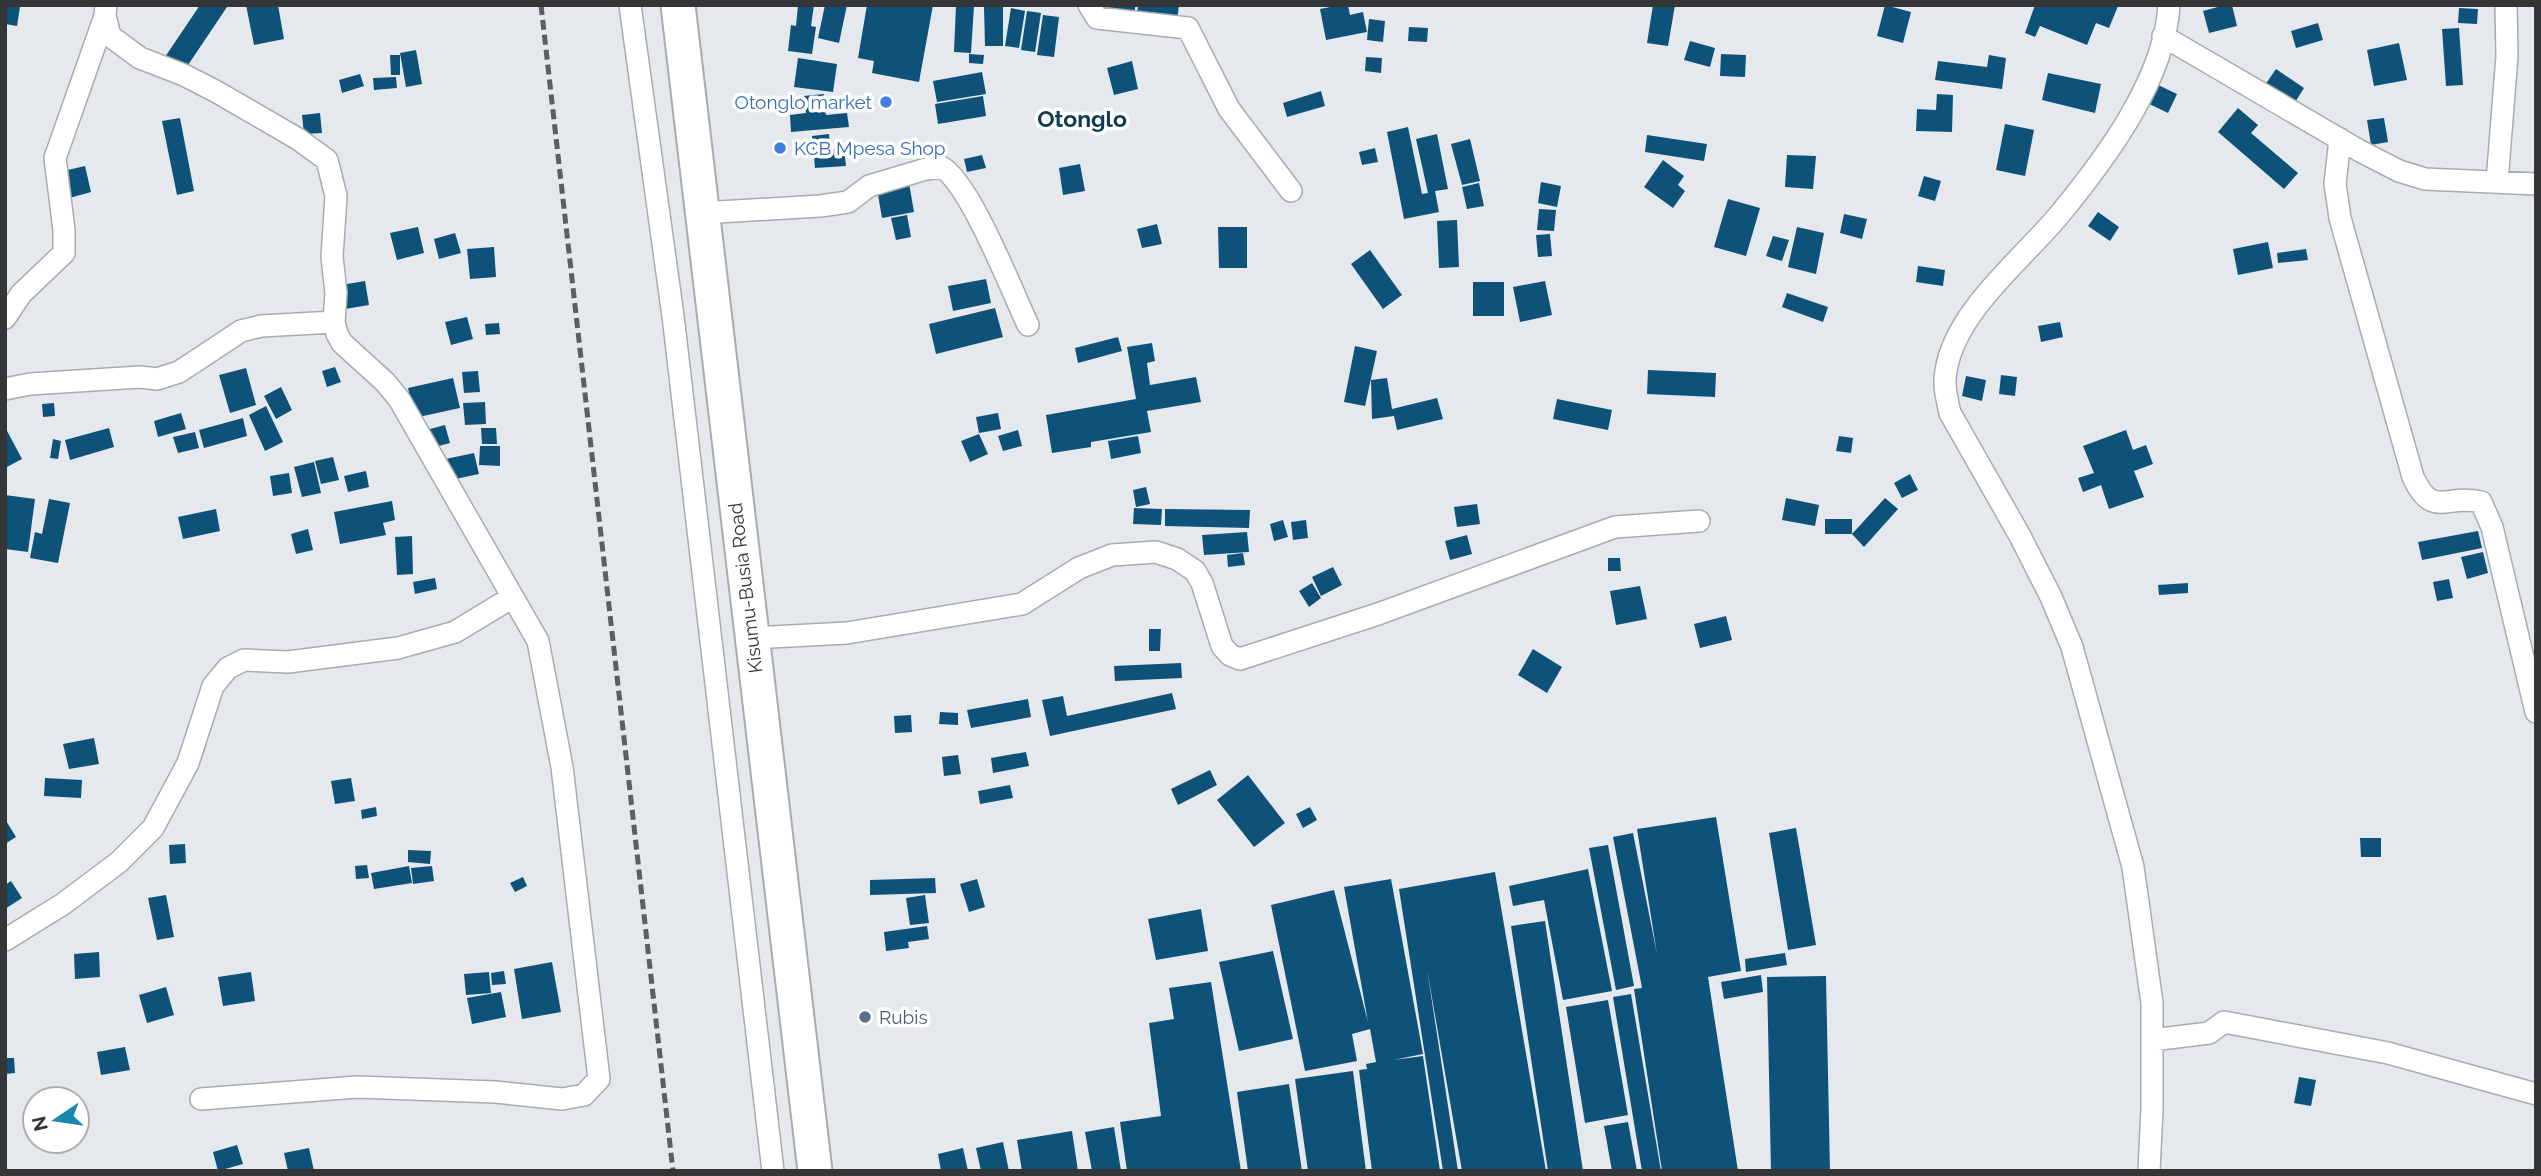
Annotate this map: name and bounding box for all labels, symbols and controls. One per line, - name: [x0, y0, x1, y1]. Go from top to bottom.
- place label: Otonglo market: [735, 91, 873, 113]
- marker: Otonglo market: [878, 94, 894, 110]
- district label: Otonglo: [1037, 105, 1127, 132]
- place label: KCB Mpesa Shop: [794, 137, 946, 159]
- marker: KCB Mpesa Shop: [772, 140, 788, 156]
- street label: Kisumu-Busia Road: [724, 501, 766, 675]
- place label: Rubis: [879, 1006, 928, 1028]
- marker: Rubis: [857, 1009, 873, 1025]
- north arrow: [21, 1085, 91, 1155]
- text: N: [27, 1114, 52, 1133]

